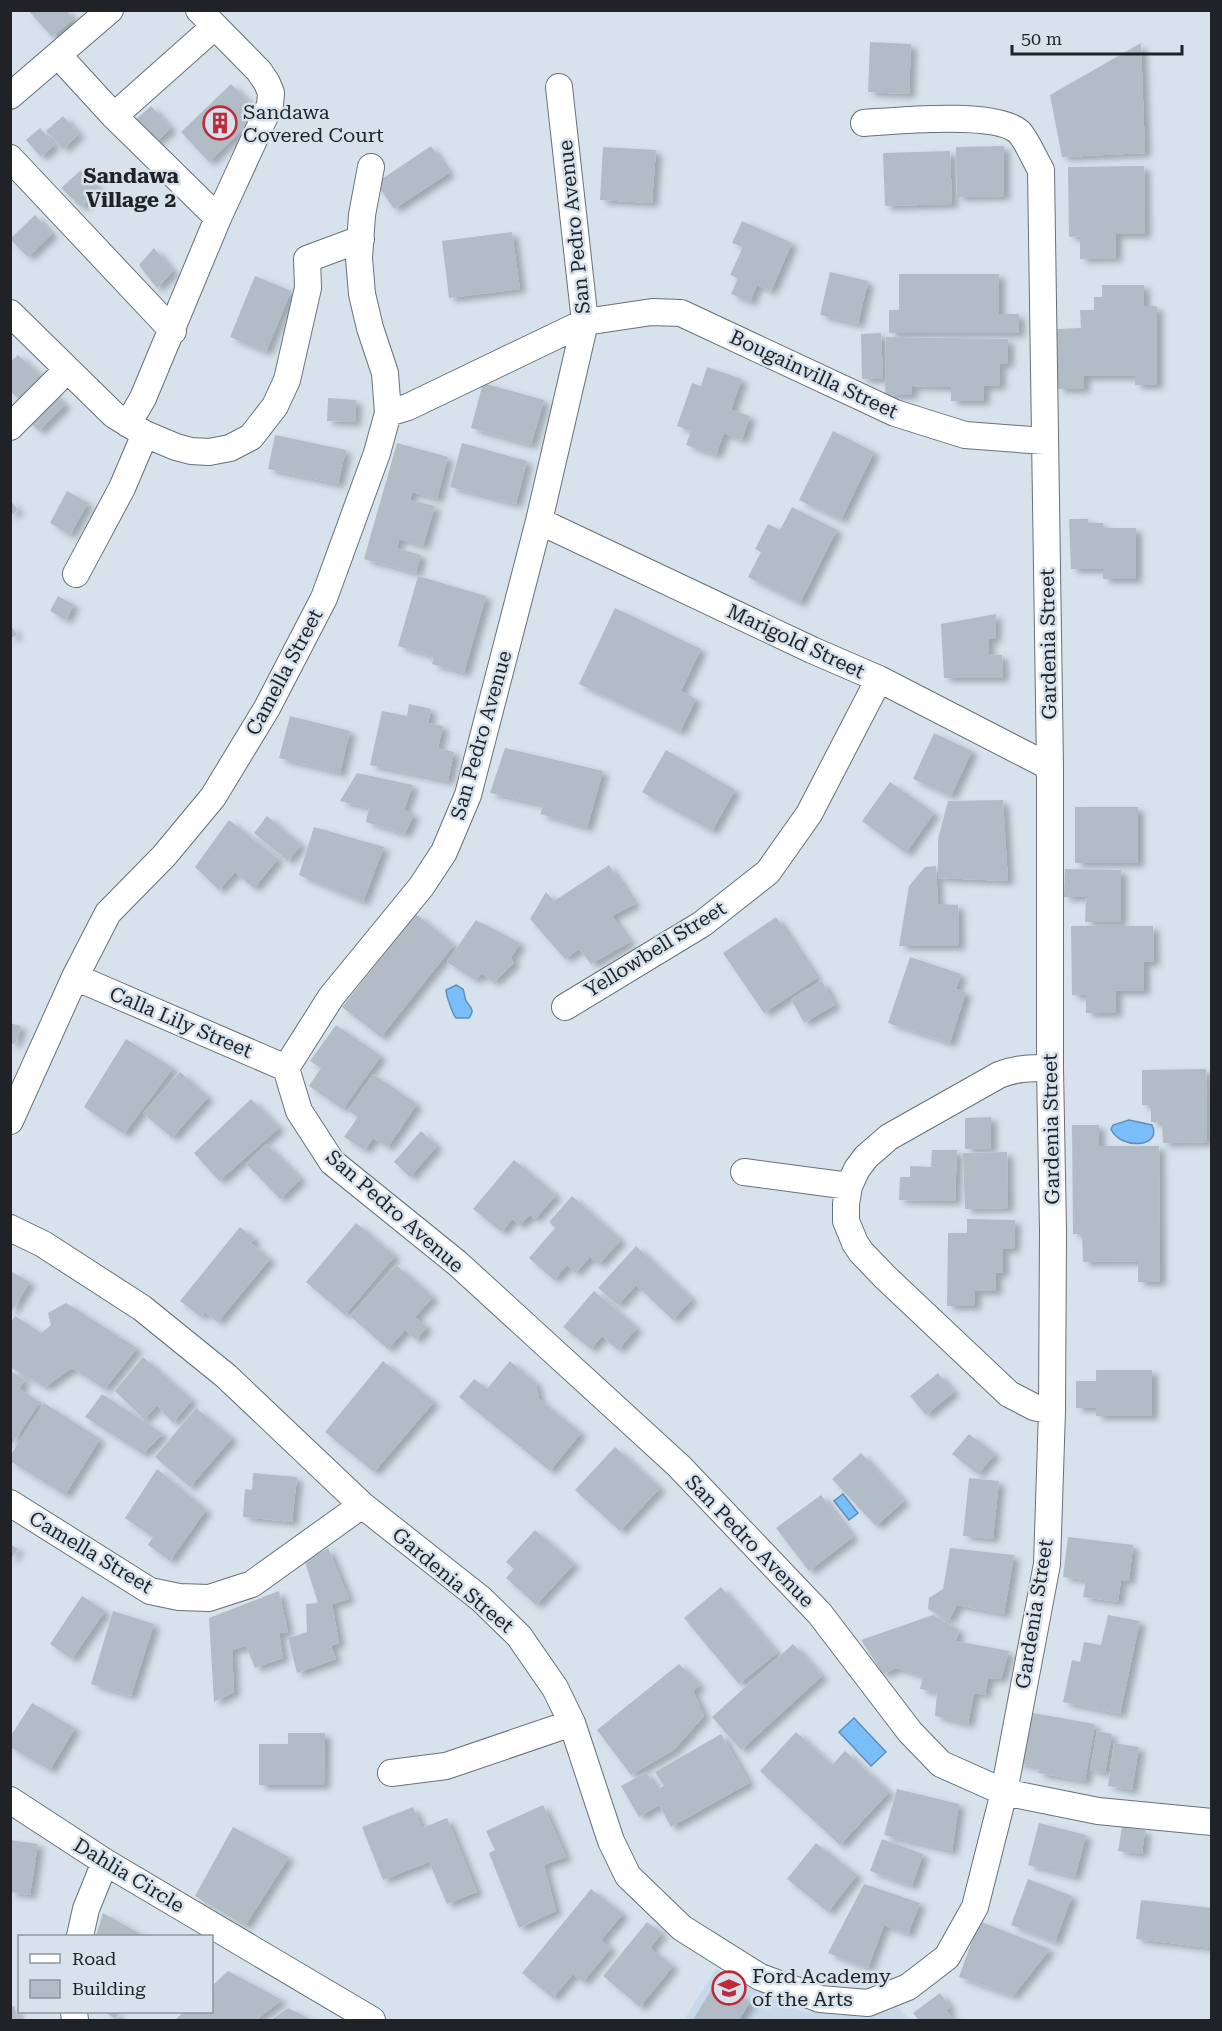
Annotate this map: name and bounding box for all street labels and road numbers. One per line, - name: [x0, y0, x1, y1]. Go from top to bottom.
- street label: San Pedro Avenue: [553, 139, 595, 315]
- street label: Bougainvilla Street: [726, 324, 902, 424]
- street label: Gardenia Street: [1035, 568, 1061, 720]
- street label: Marigold Street: [723, 599, 869, 684]
- street label: Camella Street: [241, 604, 328, 739]
- street label: San Pedro Avenue: [445, 648, 517, 822]
- street label: Yellowbell Street: [580, 896, 731, 1002]
- street label: Calla Lily Street: [106, 981, 256, 1063]
- street label: Gardenia Street: [1038, 1053, 1064, 1205]
- street label: San Pedro Avenue: [321, 1145, 469, 1277]
- street label: San Pedro Avenue: [681, 1470, 819, 1612]
- street label: Camella Street: [25, 1506, 158, 1599]
- street label: Gardenia Street: [387, 1522, 519, 1638]
- street label: Gardenia Street: [1010, 1537, 1058, 1690]
- street label: Dahlia Circle: [69, 1833, 189, 1917]

